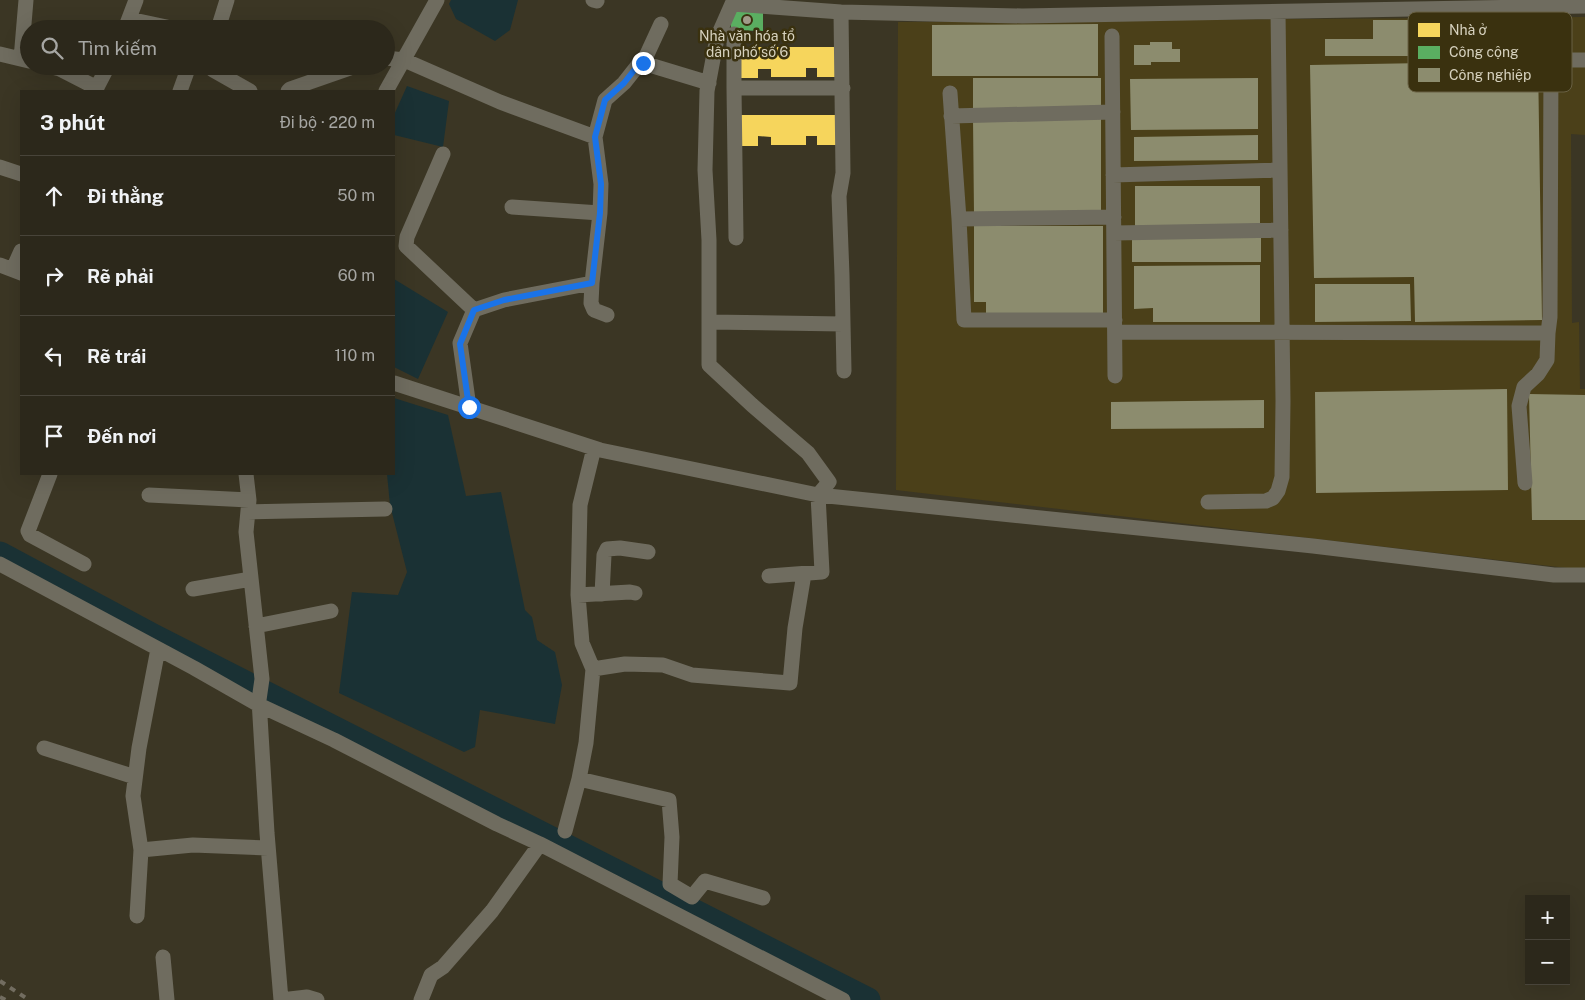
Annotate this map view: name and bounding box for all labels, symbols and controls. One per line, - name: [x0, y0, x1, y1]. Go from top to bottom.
- legend: [1408, 12, 1572, 92]
- marker: Nhà văn hóa tổ dân phố số 6: [741, 14, 753, 26]
- search box: [20, 20, 395, 75]
- text: Nhà ở: [1449, 22, 1488, 38]
- place label: Nhà văn hóa tổ dân phố số 6: [699, 28, 795, 60]
- icon: search: [38, 34, 66, 62]
- text: Tìm kiếm: [78, 37, 157, 59]
- text: Công cộng: [1449, 44, 1519, 60]
- route end: [632, 52, 655, 75]
- text: Công nghiệp: [1449, 67, 1531, 83]
- text: 3 phút: [40, 110, 105, 135]
- text: Đi bộ · 220 m: [279, 113, 375, 132]
- icon: ahead: [40, 182, 68, 210]
- text: Đi thẳng: [87, 185, 164, 207]
- text: 50 m: [337, 186, 375, 205]
- icon: right: [40, 262, 68, 290]
- text: Rẽ phải: [87, 265, 154, 287]
- text: 60 m: [338, 266, 375, 285]
- icon: left: [40, 342, 68, 370]
- text: Rẽ trái: [87, 345, 146, 367]
- text: 110 m: [334, 346, 375, 365]
- route start: [458, 396, 481, 419]
- icon: arrive: [40, 422, 68, 450]
- text: Đến nơi: [87, 425, 156, 447]
- map controls: [1525, 895, 1570, 985]
- button: +: [1525, 895, 1570, 940]
- button: −: [1525, 940, 1570, 985]

